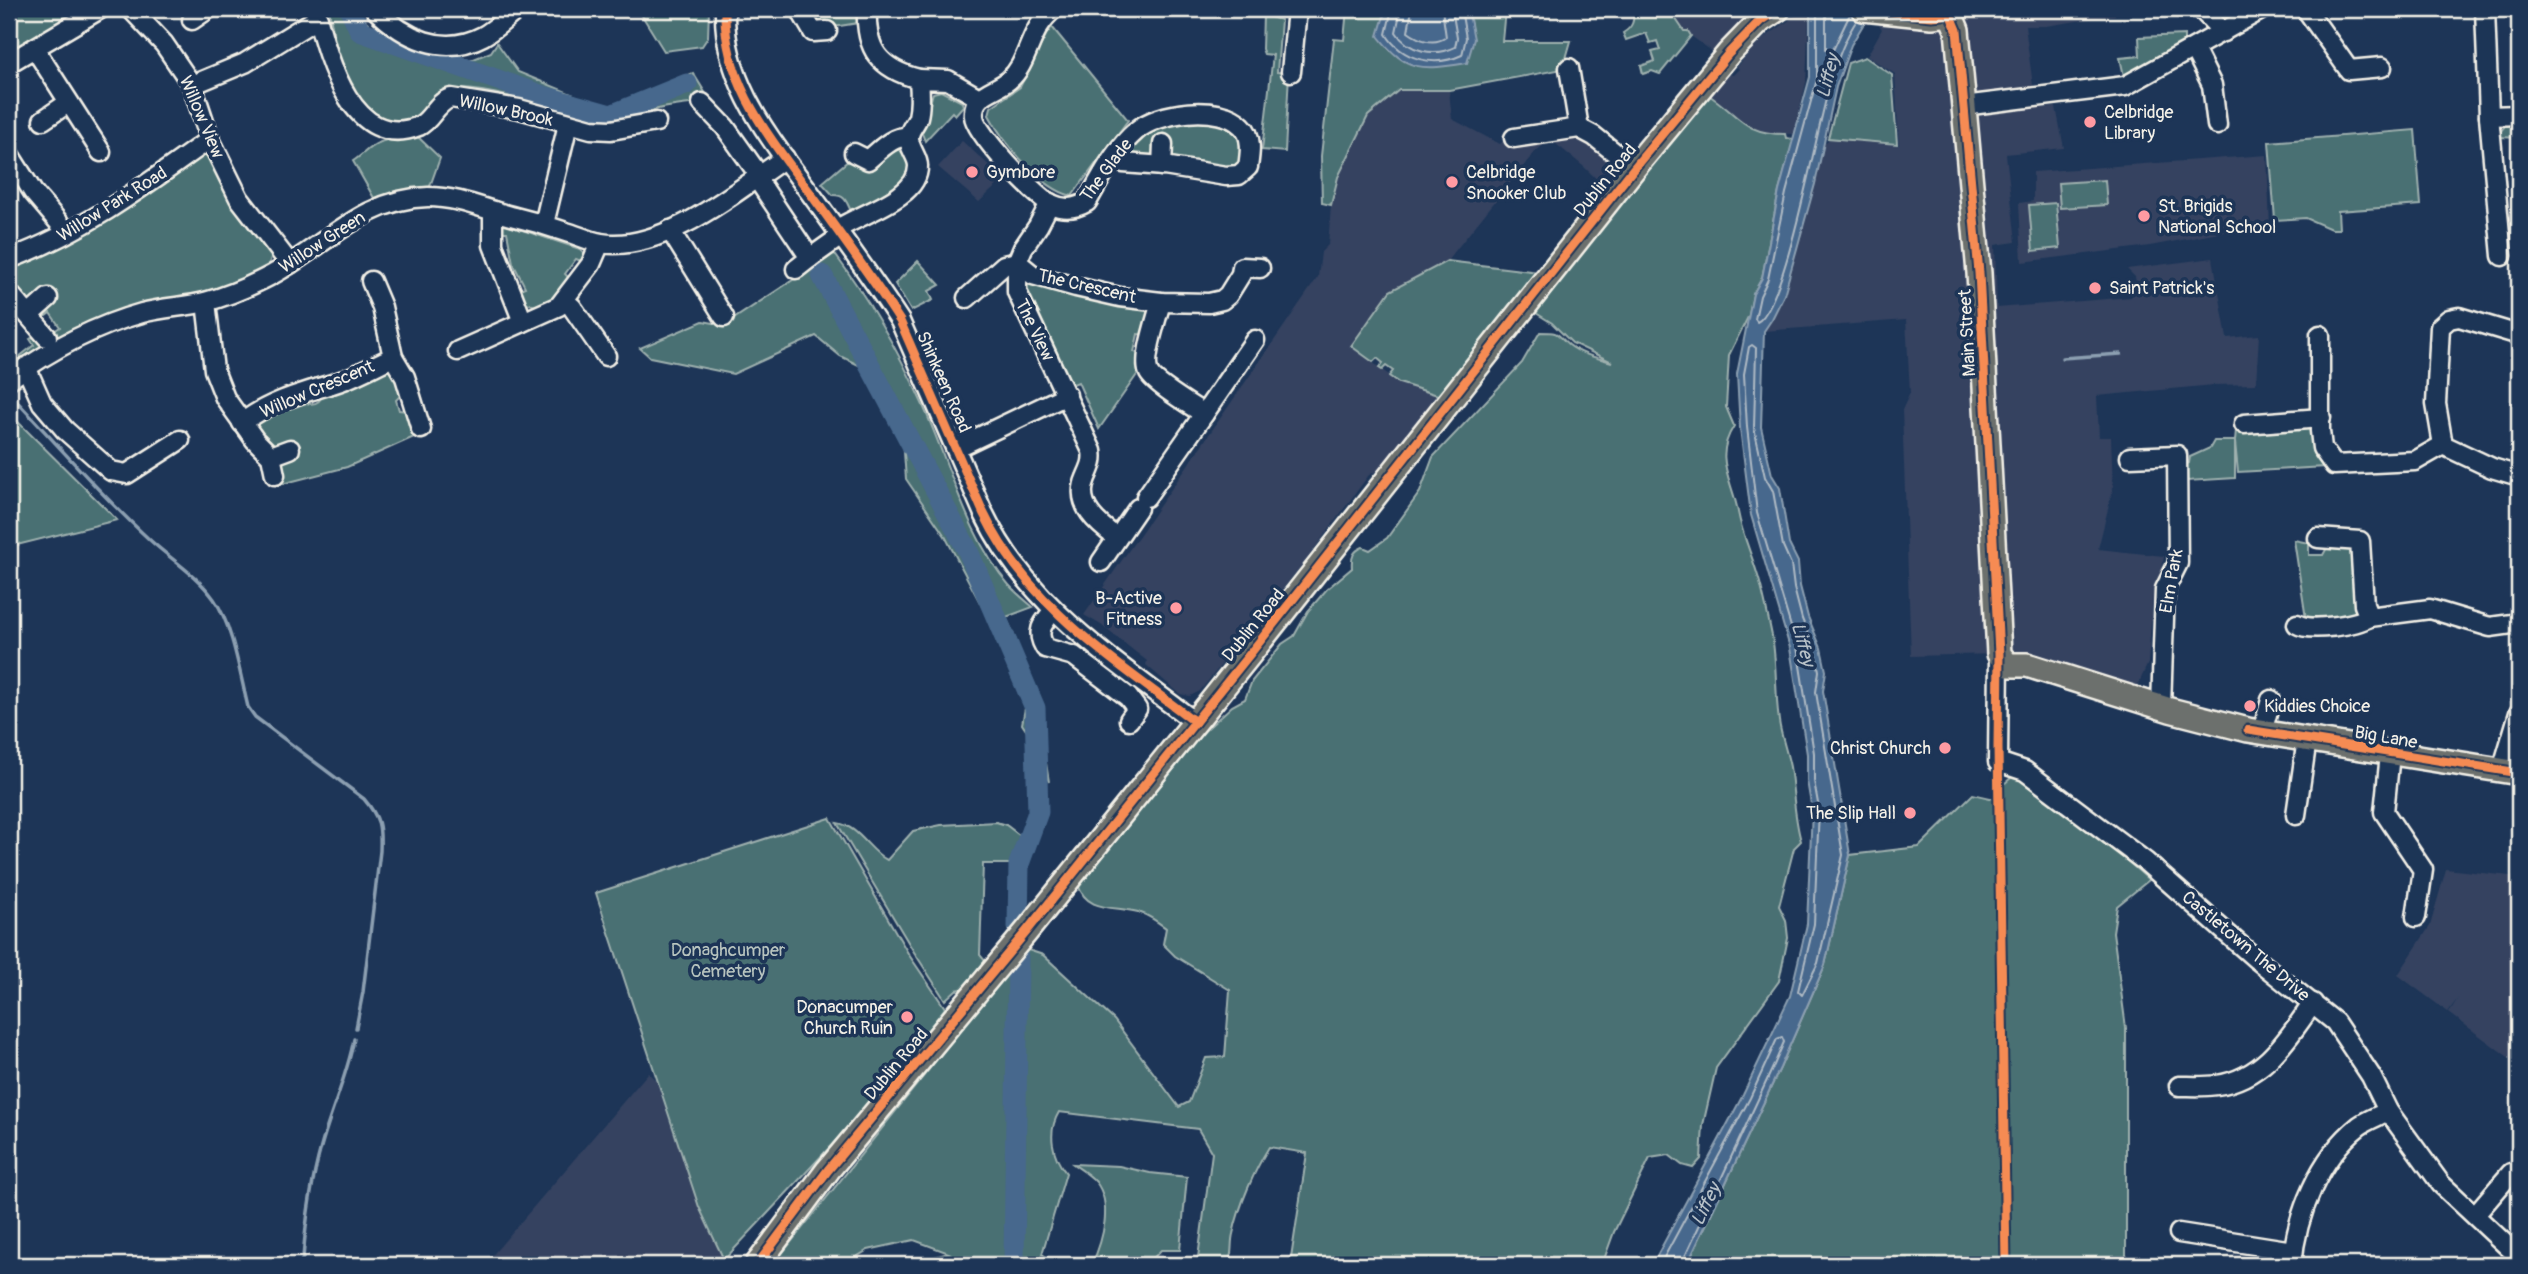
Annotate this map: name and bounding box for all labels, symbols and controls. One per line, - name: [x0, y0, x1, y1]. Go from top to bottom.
- water label: Liffey: [1811, 49, 1846, 100]
- street label: Willow View: [174, 72, 229, 162]
- street label: Willow Brook: [457, 89, 556, 132]
- place label: Celbridge Library: [2104, 101, 2173, 145]
- marker: Celbridge Library: [2082, 114, 2098, 130]
- street label: The Glade: [1075, 134, 1138, 207]
- street label: Dublin Road: [1569, 139, 1642, 222]
- street label: Willow Park Road: [53, 161, 172, 247]
- place label: Gymbore: [986, 161, 1055, 184]
- place label: Celbridge Snooker Club: [1466, 161, 1567, 205]
- marker: Gymbore: [964, 164, 980, 180]
- marker: Celbridge Snooker Club: [1444, 174, 1460, 190]
- place label: St. Brigids National School: [2158, 195, 2276, 239]
- street label: Willow Green: [275, 206, 370, 279]
- marker: St. Brigids National School: [2136, 208, 2152, 224]
- street label: The Crescent: [1035, 264, 1139, 309]
- place label: Saint Patrick's: [2109, 277, 2214, 300]
- marker: Saint Patrick's: [2087, 280, 2103, 296]
- street label: Main Street: [1954, 288, 1981, 377]
- street label: The View: [1010, 295, 1059, 365]
- street label: Shinkeen Road: [911, 328, 976, 436]
- street label: Willow Crescent: [257, 355, 378, 424]
- street label: Elm Park: [2155, 547, 2189, 615]
- street label: Dublin Road: [1217, 584, 1290, 667]
- place label: B-Active Fitness: [1095, 587, 1162, 631]
- marker: B-Active Fitness: [1168, 600, 1184, 616]
- water label: Liffey: [1786, 620, 1821, 671]
- place label: Kiddies Choice: [2264, 695, 2370, 718]
- marker: Kiddies Choice: [2242, 698, 2258, 714]
- street label: Big Lane: [2353, 721, 2419, 754]
- place label: Christ Church: [1830, 737, 1931, 760]
- marker: Christ Church: [1937, 740, 1953, 756]
- place label: The Slip Hall: [1806, 802, 1896, 825]
- marker: The Slip Hall: [1902, 805, 1918, 821]
- street label: Castletown The Drive: [2177, 886, 2315, 1007]
- park label: Donaghcumper Cemetery: [671, 939, 786, 983]
- place label: Donacumper Church Ruin: [796, 996, 894, 1040]
- marker: Donacumper Church Ruin: [899, 1009, 915, 1025]
- street label: Dublin Road: [859, 1023, 933, 1105]
- water label: Liffey: [1685, 1177, 1728, 1229]

